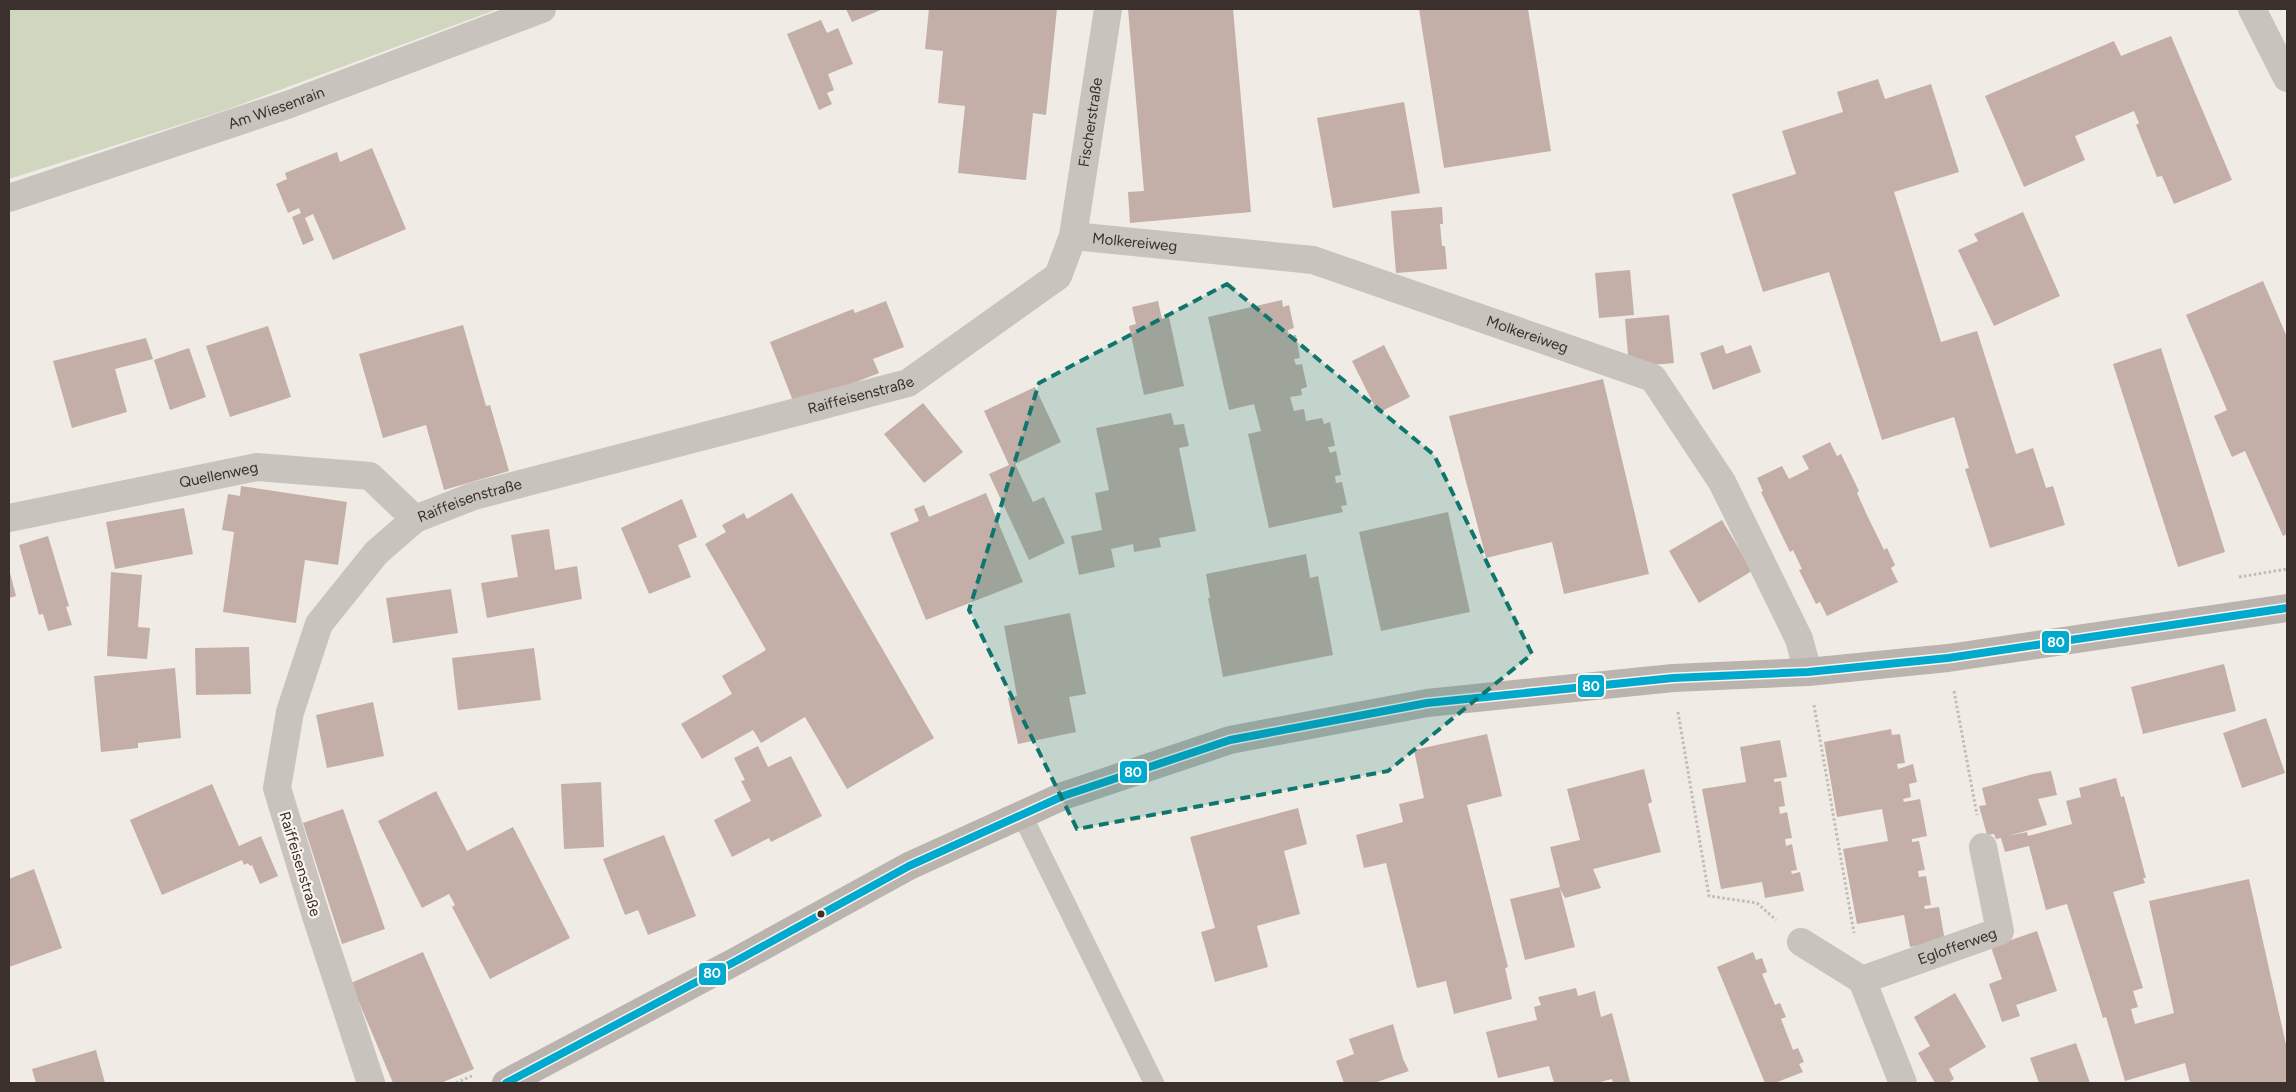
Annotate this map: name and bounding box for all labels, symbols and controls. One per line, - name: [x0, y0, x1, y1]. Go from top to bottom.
- street label: Fischerstraße: [1075, 76, 1106, 168]
- street label: Am Wiesenrain: [226, 83, 327, 133]
- street label: Molkereiweg: [1091, 229, 1178, 255]
- street label: Molkereiweg: [1484, 312, 1571, 357]
- street label: Raiffeisenstraße: [806, 372, 918, 418]
- street label: Quellenweg: [178, 458, 260, 492]
- street label: Raiffeisenstraße: [415, 475, 524, 526]
- line badge: 80: [2041, 630, 2070, 654]
- text: 80: [2047, 634, 2065, 651]
- line badge: 80: [1577, 674, 1605, 698]
- text: 80: [1582, 678, 1600, 695]
- line badge: 80: [1119, 760, 1148, 784]
- text: 80: [1124, 764, 1142, 781]
- street label: Raiffeisenstraße: [275, 809, 325, 919]
- unlabelled marker: [816, 909, 826, 919]
- street label: Eglofferweg: [1915, 924, 1999, 969]
- line badge: 80: [698, 962, 727, 986]
- text: 80: [703, 965, 721, 982]

